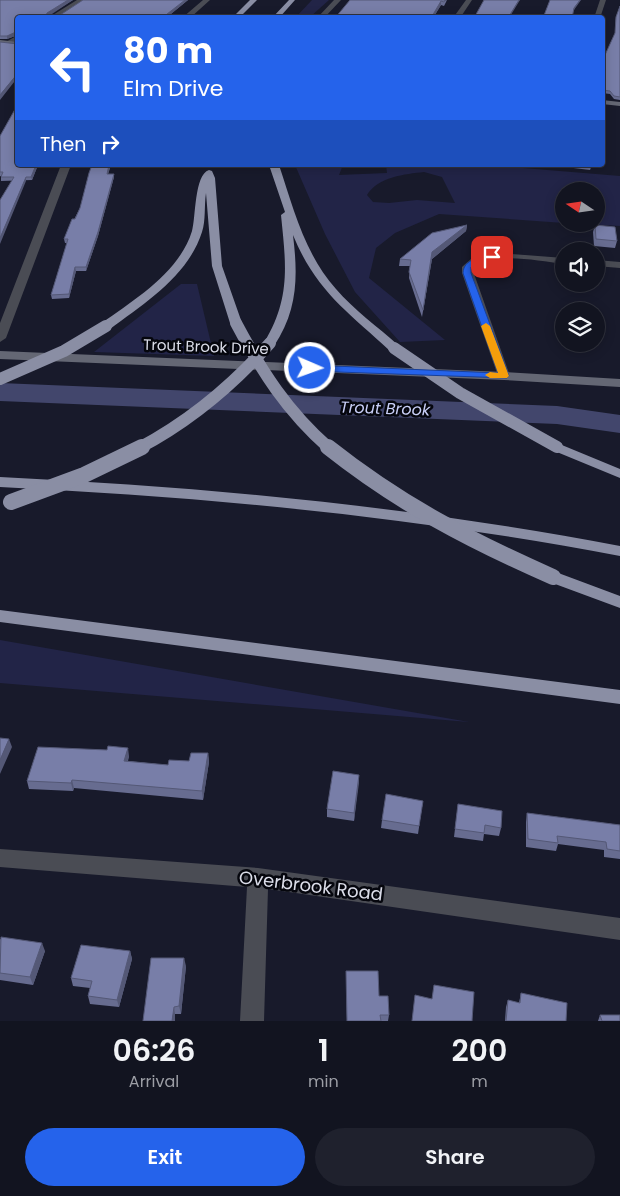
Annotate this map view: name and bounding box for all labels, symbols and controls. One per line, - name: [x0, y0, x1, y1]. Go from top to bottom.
- text: 80 m: [123, 26, 213, 75]
- icon: left: [40, 35, 105, 100]
- text: Elm Drive: [123, 73, 223, 104]
- icon: right: [96, 130, 124, 158]
- text: Then: [40, 131, 86, 158]
- north arrow: [555, 182, 605, 232]
- map controls: [555, 182, 605, 352]
- pin: [471, 236, 513, 278]
- button: sound: [555, 242, 605, 292]
- icon: arrive: [478, 243, 506, 271]
- button: layers: [555, 302, 605, 352]
- street label: Trout Brook Drive: [143, 334, 269, 359]
- position arrow: [283, 341, 335, 393]
- water label: Trout Brook: [340, 395, 431, 422]
- street label: Overbrook Road: [238, 864, 385, 907]
- text: 06:26: [113, 1029, 196, 1072]
- text: 1: [318, 1029, 329, 1072]
- text: 200: [451, 1029, 507, 1072]
- text: Arrival: [129, 1070, 179, 1093]
- text: min: [308, 1070, 339, 1093]
- text: m: [471, 1070, 488, 1093]
- button: Exit: [25, 1128, 305, 1186]
- button: Share: [315, 1128, 595, 1186]

